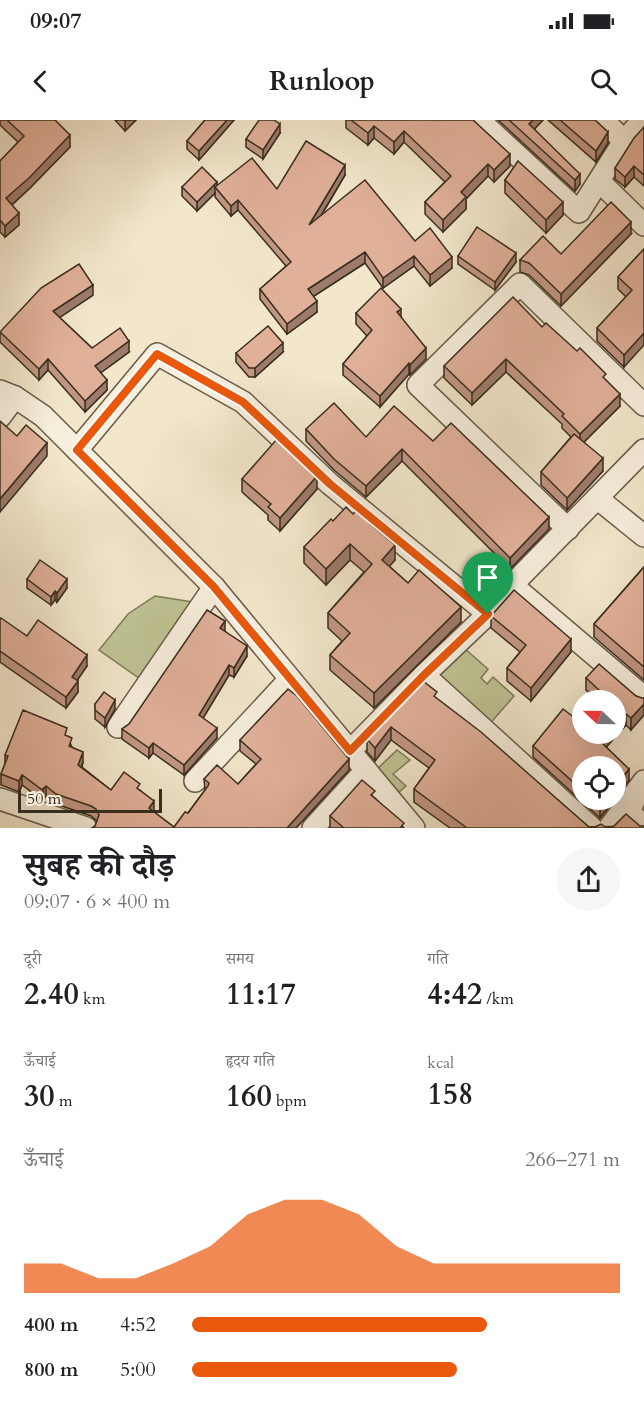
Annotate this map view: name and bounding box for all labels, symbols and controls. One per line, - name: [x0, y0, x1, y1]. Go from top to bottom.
- text: 09:07: [30, 6, 81, 36]
- text: Runloop: [269, 63, 375, 100]
- icon: back: [24, 65, 57, 98]
- icon: search: [587, 65, 620, 98]
- pin: [462, 552, 513, 614]
- icon: arrive: [471, 561, 504, 594]
- north arrow: [572, 690, 626, 744]
- map controls: [572, 690, 626, 810]
- button: locate: [572, 756, 626, 810]
- scale bar: [18, 786, 162, 814]
- text: 50 m: [27, 788, 61, 810]
- text: सुबह की दौड़: [24, 843, 174, 888]
- button: share: [557, 848, 620, 911]
- text: 09:07 · 6 × 400 m: [24, 888, 170, 915]
- text: दूरी: [24, 948, 41, 970]
- text: समय: [226, 948, 254, 970]
- text: गति: [427, 948, 448, 970]
- text: 2.40: [24, 974, 79, 1015]
- text: 11:17: [226, 974, 296, 1015]
- text: 4:42: [427, 974, 482, 1015]
- text: km: [79, 988, 105, 1010]
- text: /km: [482, 988, 514, 1010]
- text: ऊँचाई: [24, 1050, 56, 1072]
- text: हृदय गति: [226, 1050, 275, 1072]
- text: kcal: [427, 1052, 454, 1074]
- text: 158: [427, 1074, 473, 1115]
- text: 30: [24, 1076, 55, 1117]
- text: 160: [226, 1076, 272, 1117]
- text: m: [55, 1090, 73, 1112]
- text: bpm: [272, 1090, 307, 1112]
- text: ऊँचाई: [24, 1146, 63, 1173]
- text: 266–271 m: [525, 1146, 620, 1173]
- text: 400 m: [24, 1311, 79, 1338]
- text: 4:52: [120, 1311, 156, 1338]
- text: 800 m: [24, 1356, 79, 1383]
- text: 5:00: [120, 1356, 156, 1383]

